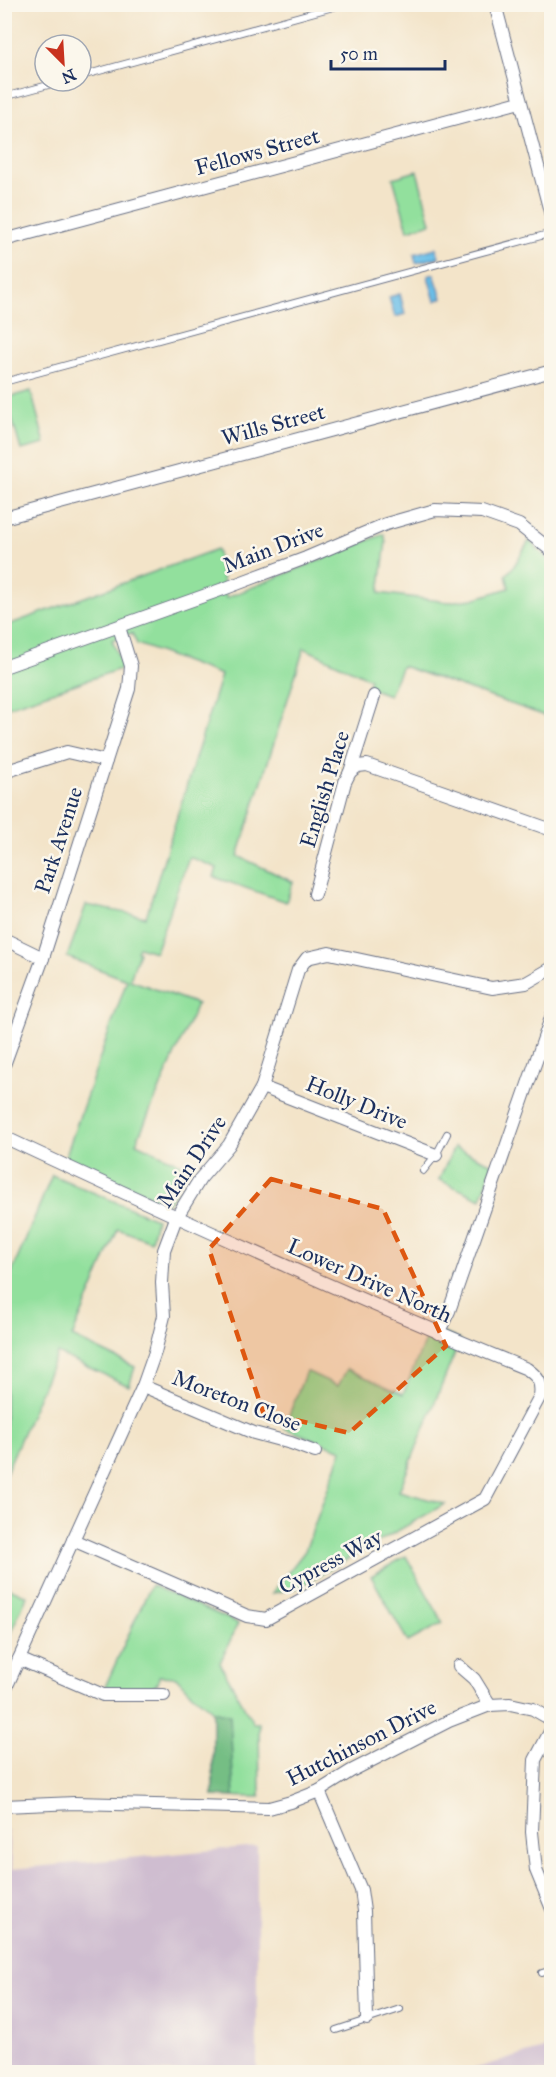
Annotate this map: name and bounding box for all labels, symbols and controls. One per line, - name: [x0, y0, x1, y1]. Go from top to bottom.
- north arrow: [33, 33, 93, 93]
- scale bar: [331, 33, 445, 71]
- text: 50 m: [340, 43, 378, 65]
- text: N: [58, 65, 79, 88]
- street label: Fellows Street: [192, 122, 323, 181]
- street label: Wills Street: [218, 398, 328, 451]
- street label: Main Drive: [219, 516, 327, 579]
- street label: English Place: [294, 727, 355, 851]
- street label: Park Avenue: [29, 783, 88, 897]
- street label: Holly Drive: [302, 1070, 412, 1135]
- street label: Main Drive: [151, 1110, 232, 1213]
- street label: Lower Drive North: [283, 1232, 456, 1329]
- street label: Moreton Close: [169, 1364, 305, 1437]
- street label: Cypress Way: [274, 1523, 387, 1600]
- street label: Hutchinson Drive: [282, 1693, 441, 1792]

